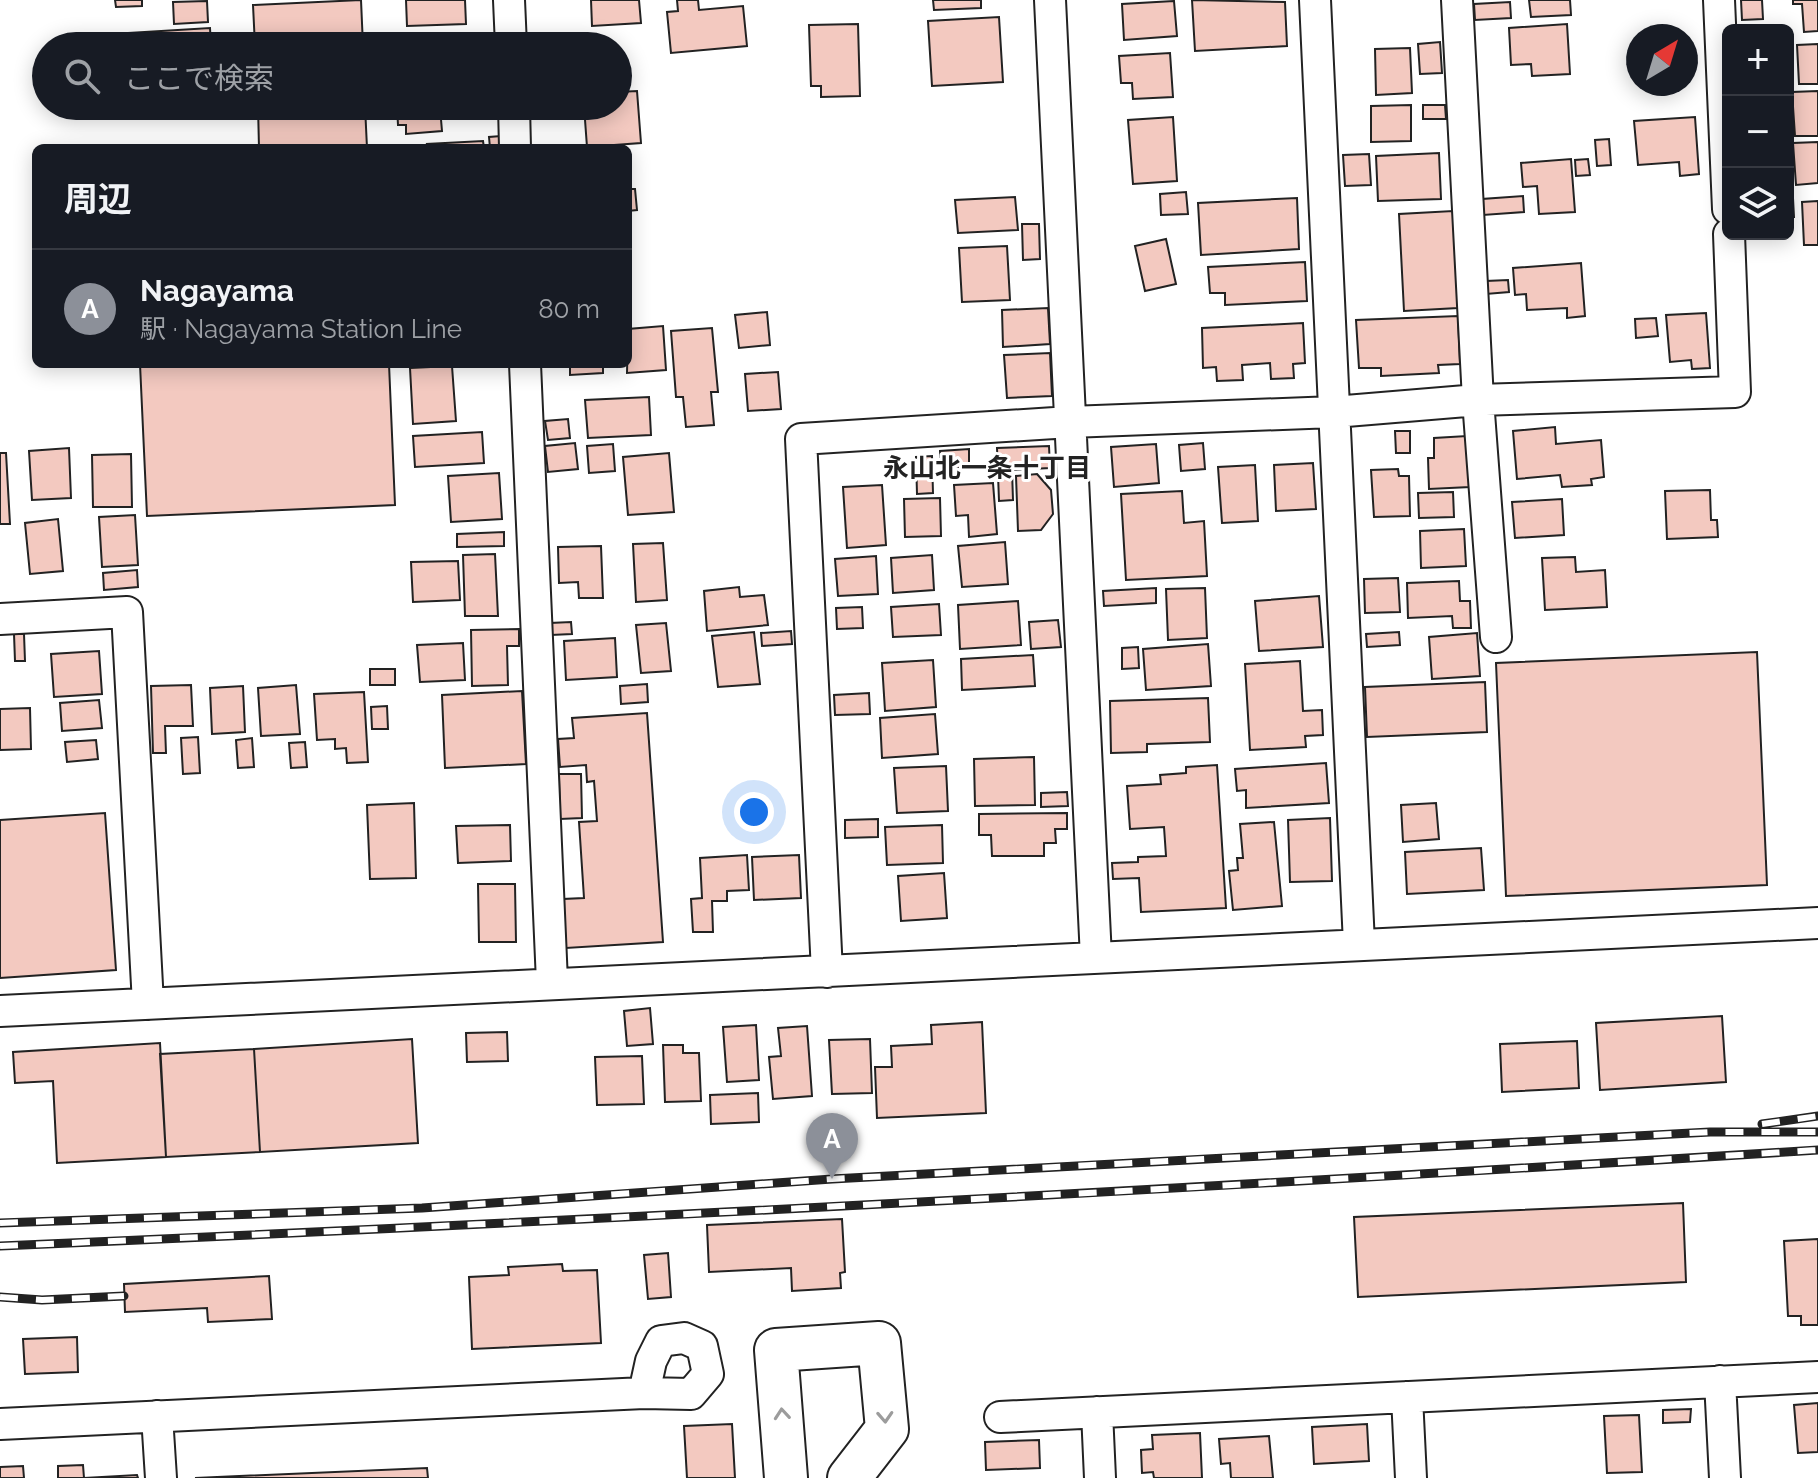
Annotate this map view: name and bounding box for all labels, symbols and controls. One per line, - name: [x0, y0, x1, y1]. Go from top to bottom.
- north arrow: [1626, 24, 1698, 96]
- map controls: [1722, 24, 1794, 240]
- button: +: [1722, 24, 1794, 96]
- search box: [32, 32, 632, 120]
- icon: search: [60, 54, 104, 98]
- text: ここで検索: [124, 61, 274, 96]
- button: −: [1722, 96, 1794, 168]
- button: layers: [1722, 168, 1794, 240]
- text: 周辺: [64, 179, 132, 219]
- text: Nagayama: [140, 273, 294, 308]
- text: A: [81, 294, 99, 324]
- text: 80 m: [538, 294, 600, 324]
- text: 駅 · Nagayama Station Line: [140, 314, 462, 344]
- district label: 永山北一条十丁目: [883, 453, 1091, 483]
- your location: [734, 792, 774, 832]
- pin: A: [806, 1113, 858, 1179]
- one-way arrow: [774, 1407, 791, 1420]
- one-way arrow: [877, 1411, 894, 1424]

